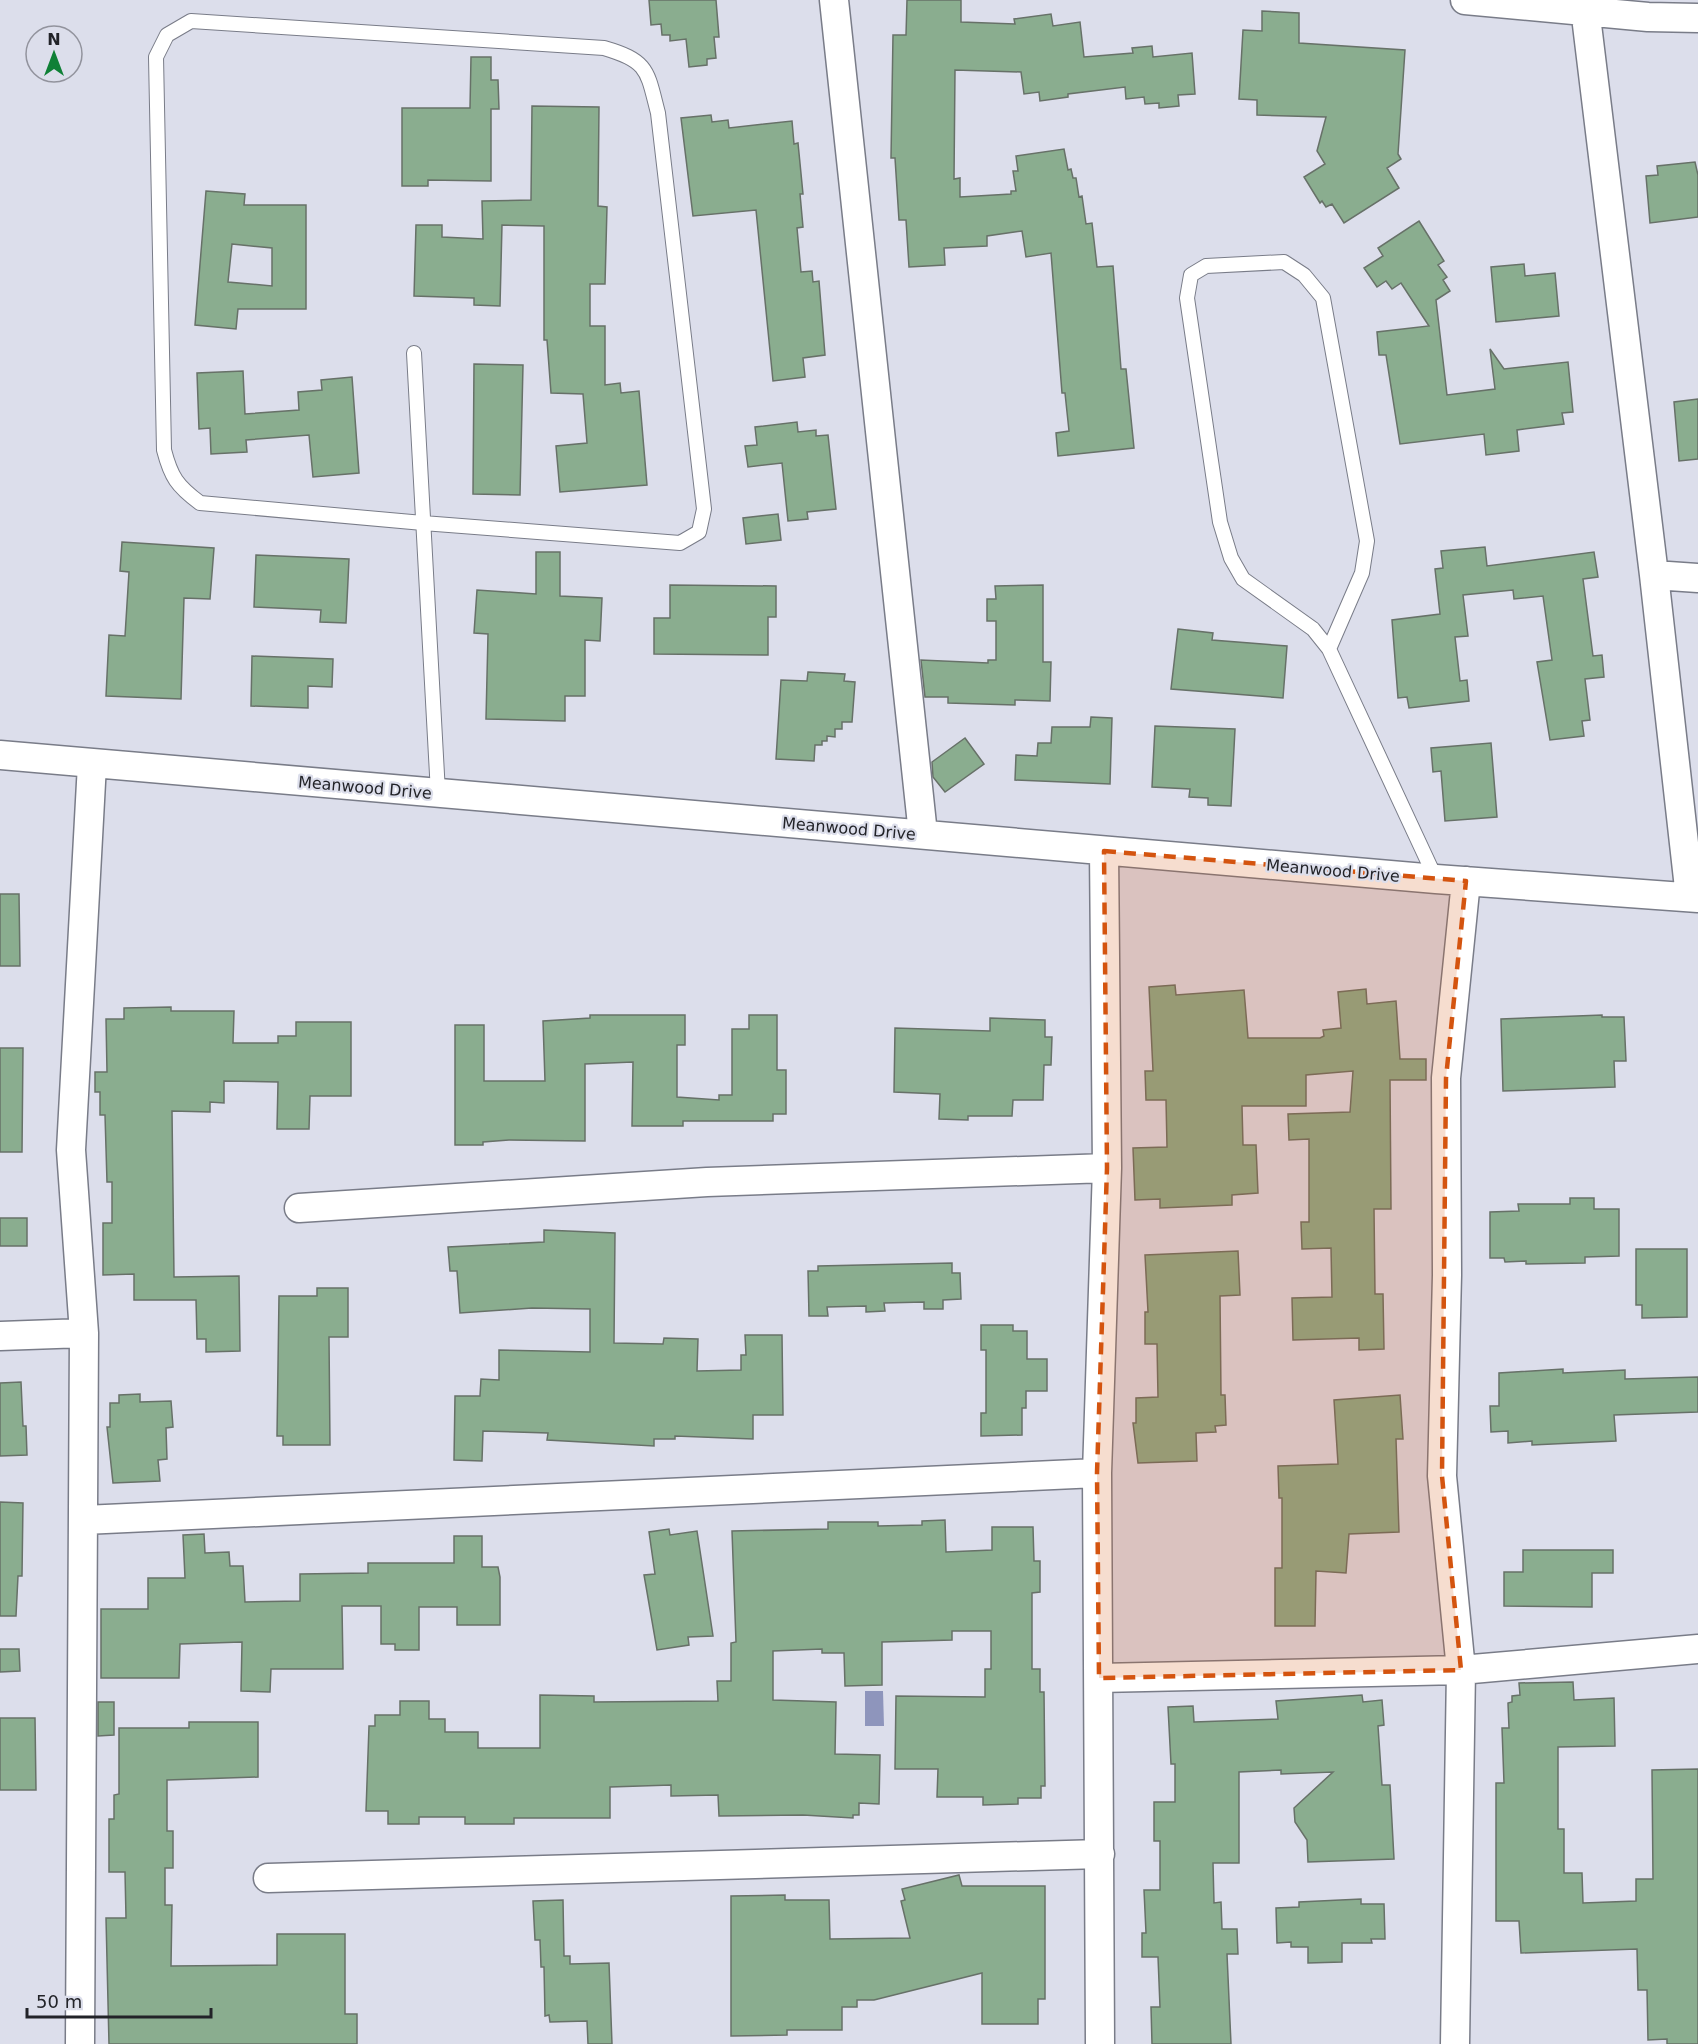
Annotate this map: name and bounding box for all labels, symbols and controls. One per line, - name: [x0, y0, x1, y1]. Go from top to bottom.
- north arrow: [24, 24, 84, 84]
- text: N: [47, 30, 61, 49]
- street label: Meanwood Drive: [297, 772, 433, 803]
- street label: Meanwood Drive: [781, 813, 917, 844]
- street label: Meanwood Drive: [1265, 855, 1401, 886]
- scale bar: [27, 1981, 212, 2019]
- text: 50 m: [36, 1991, 82, 2012]

